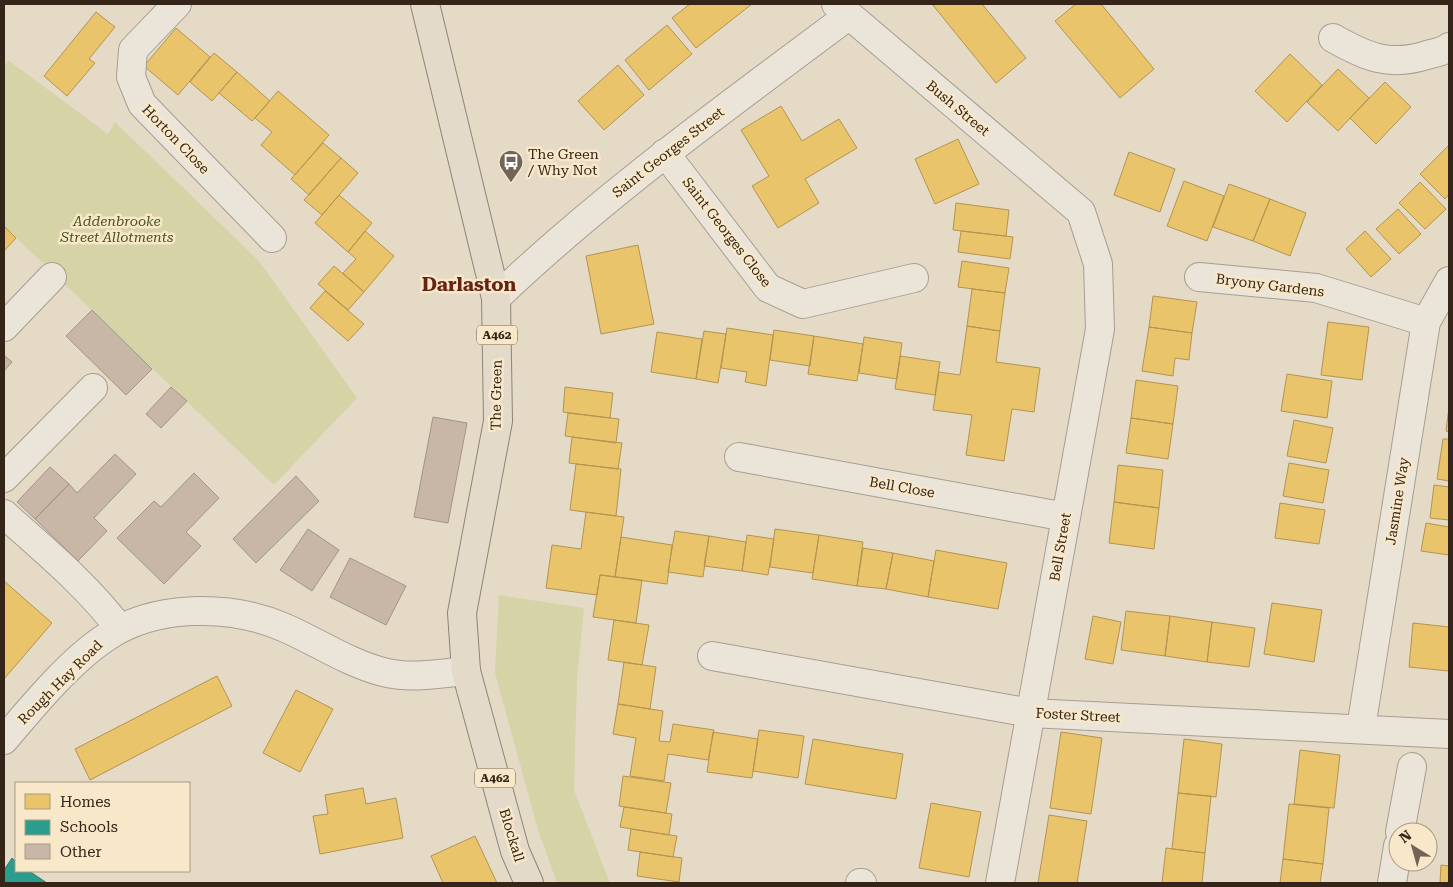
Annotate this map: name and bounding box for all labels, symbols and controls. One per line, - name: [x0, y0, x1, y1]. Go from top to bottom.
- street label: Bush Street: [923, 77, 993, 139]
- street label: Horton Close: [139, 101, 213, 177]
- street label: Saint Georges Street: [609, 103, 727, 201]
- place label: The Green / Why Not: [527, 146, 599, 178]
- bus stop icon: The Green / Why Not: [498, 149, 524, 183]
- street label: Saint Georges Close: [679, 174, 775, 290]
- park label: Addenbrooke Street Allotments: [60, 213, 174, 245]
- street label: Bryony Gardens: [1215, 270, 1326, 300]
- district label: Darlaston: [422, 273, 517, 296]
- road number: A462: [477, 326, 517, 344]
- street label: The Green: [487, 360, 505, 430]
- street label: Jasmine Way: [1382, 455, 1412, 546]
- street label: Bell Close: [868, 473, 936, 501]
- street label: Bell Street: [1046, 511, 1074, 583]
- street label: Rough Hay Road: [15, 637, 105, 727]
- street label: Foster Street: [1035, 705, 1121, 725]
- road number: A462: [475, 768, 515, 788]
- legend: [15, 782, 190, 872]
- text: Homes: [60, 793, 111, 811]
- street label: Blockall: [496, 806, 528, 864]
- text: Schools: [60, 818, 118, 836]
- north arrow: [1388, 822, 1438, 872]
- text: N: [1396, 827, 1414, 846]
- text: Other: [60, 843, 102, 861]

